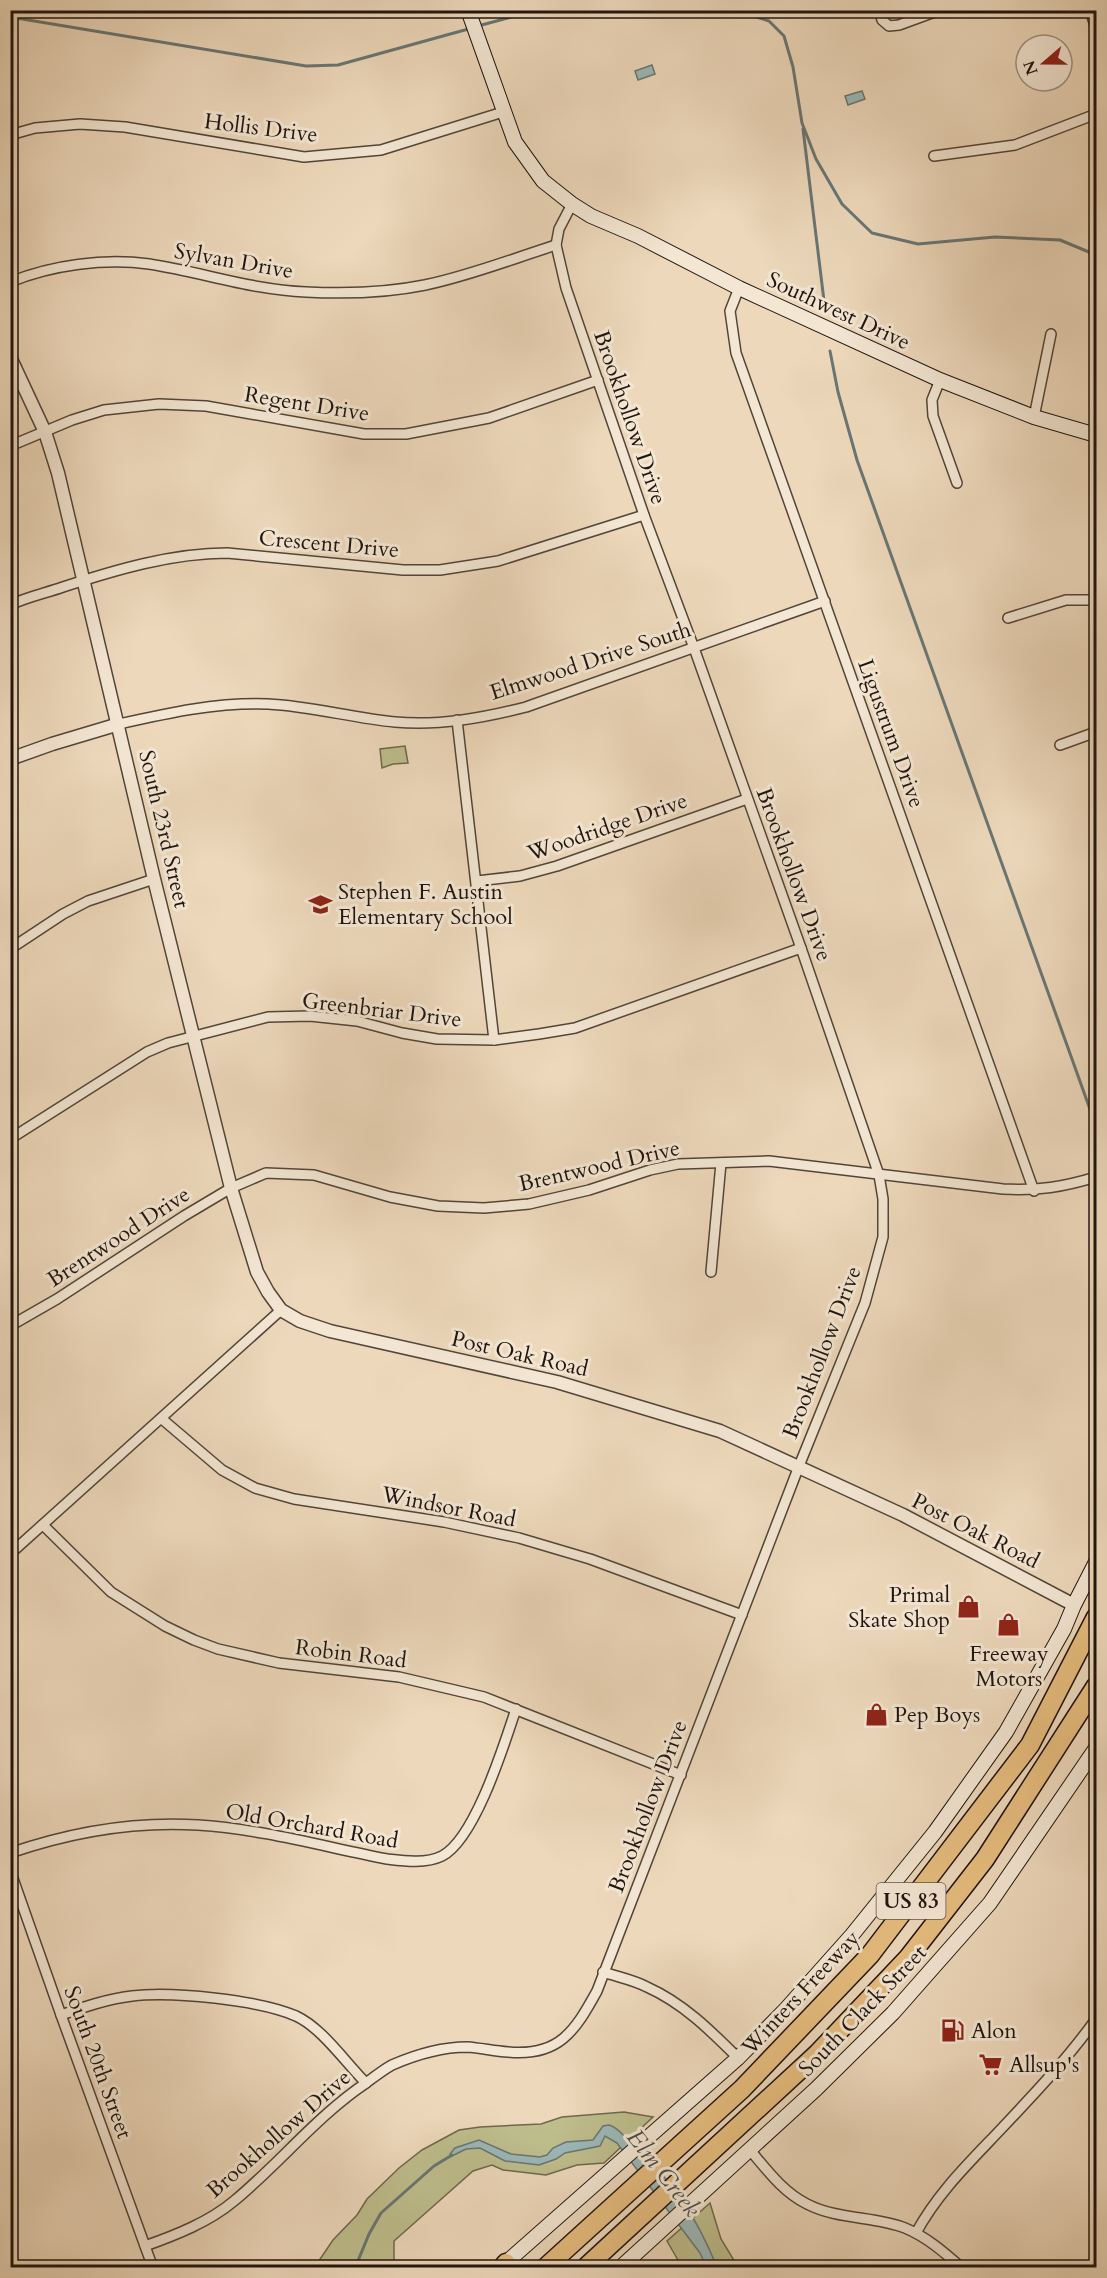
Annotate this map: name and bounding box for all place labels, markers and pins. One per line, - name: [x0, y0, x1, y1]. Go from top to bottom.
- place label: Stephen F. Austin Elementary School: [338, 877, 513, 932]
- school or university icon: Stephen F. Austin Elementary School: [307, 891, 333, 917]
- place label: Primal Skate Shop: [848, 1580, 950, 1635]
- shop icon: Primal Skate Shop: [955, 1594, 981, 1620]
- shop icon: Freeway Motors: [996, 1611, 1022, 1637]
- place label: Freeway Motors: [969, 1639, 1049, 1694]
- place label: Pep Boys: [894, 1700, 980, 1730]
- shop icon: Pep Boys: [863, 1701, 889, 1727]
- place label: Alon: [971, 2016, 1017, 2046]
- fuel station icon: Alon: [940, 2017, 966, 2043]
- place label: Allsup's: [1009, 2050, 1079, 2080]
- supermarket icon: Allsup's: [978, 2051, 1004, 2077]

